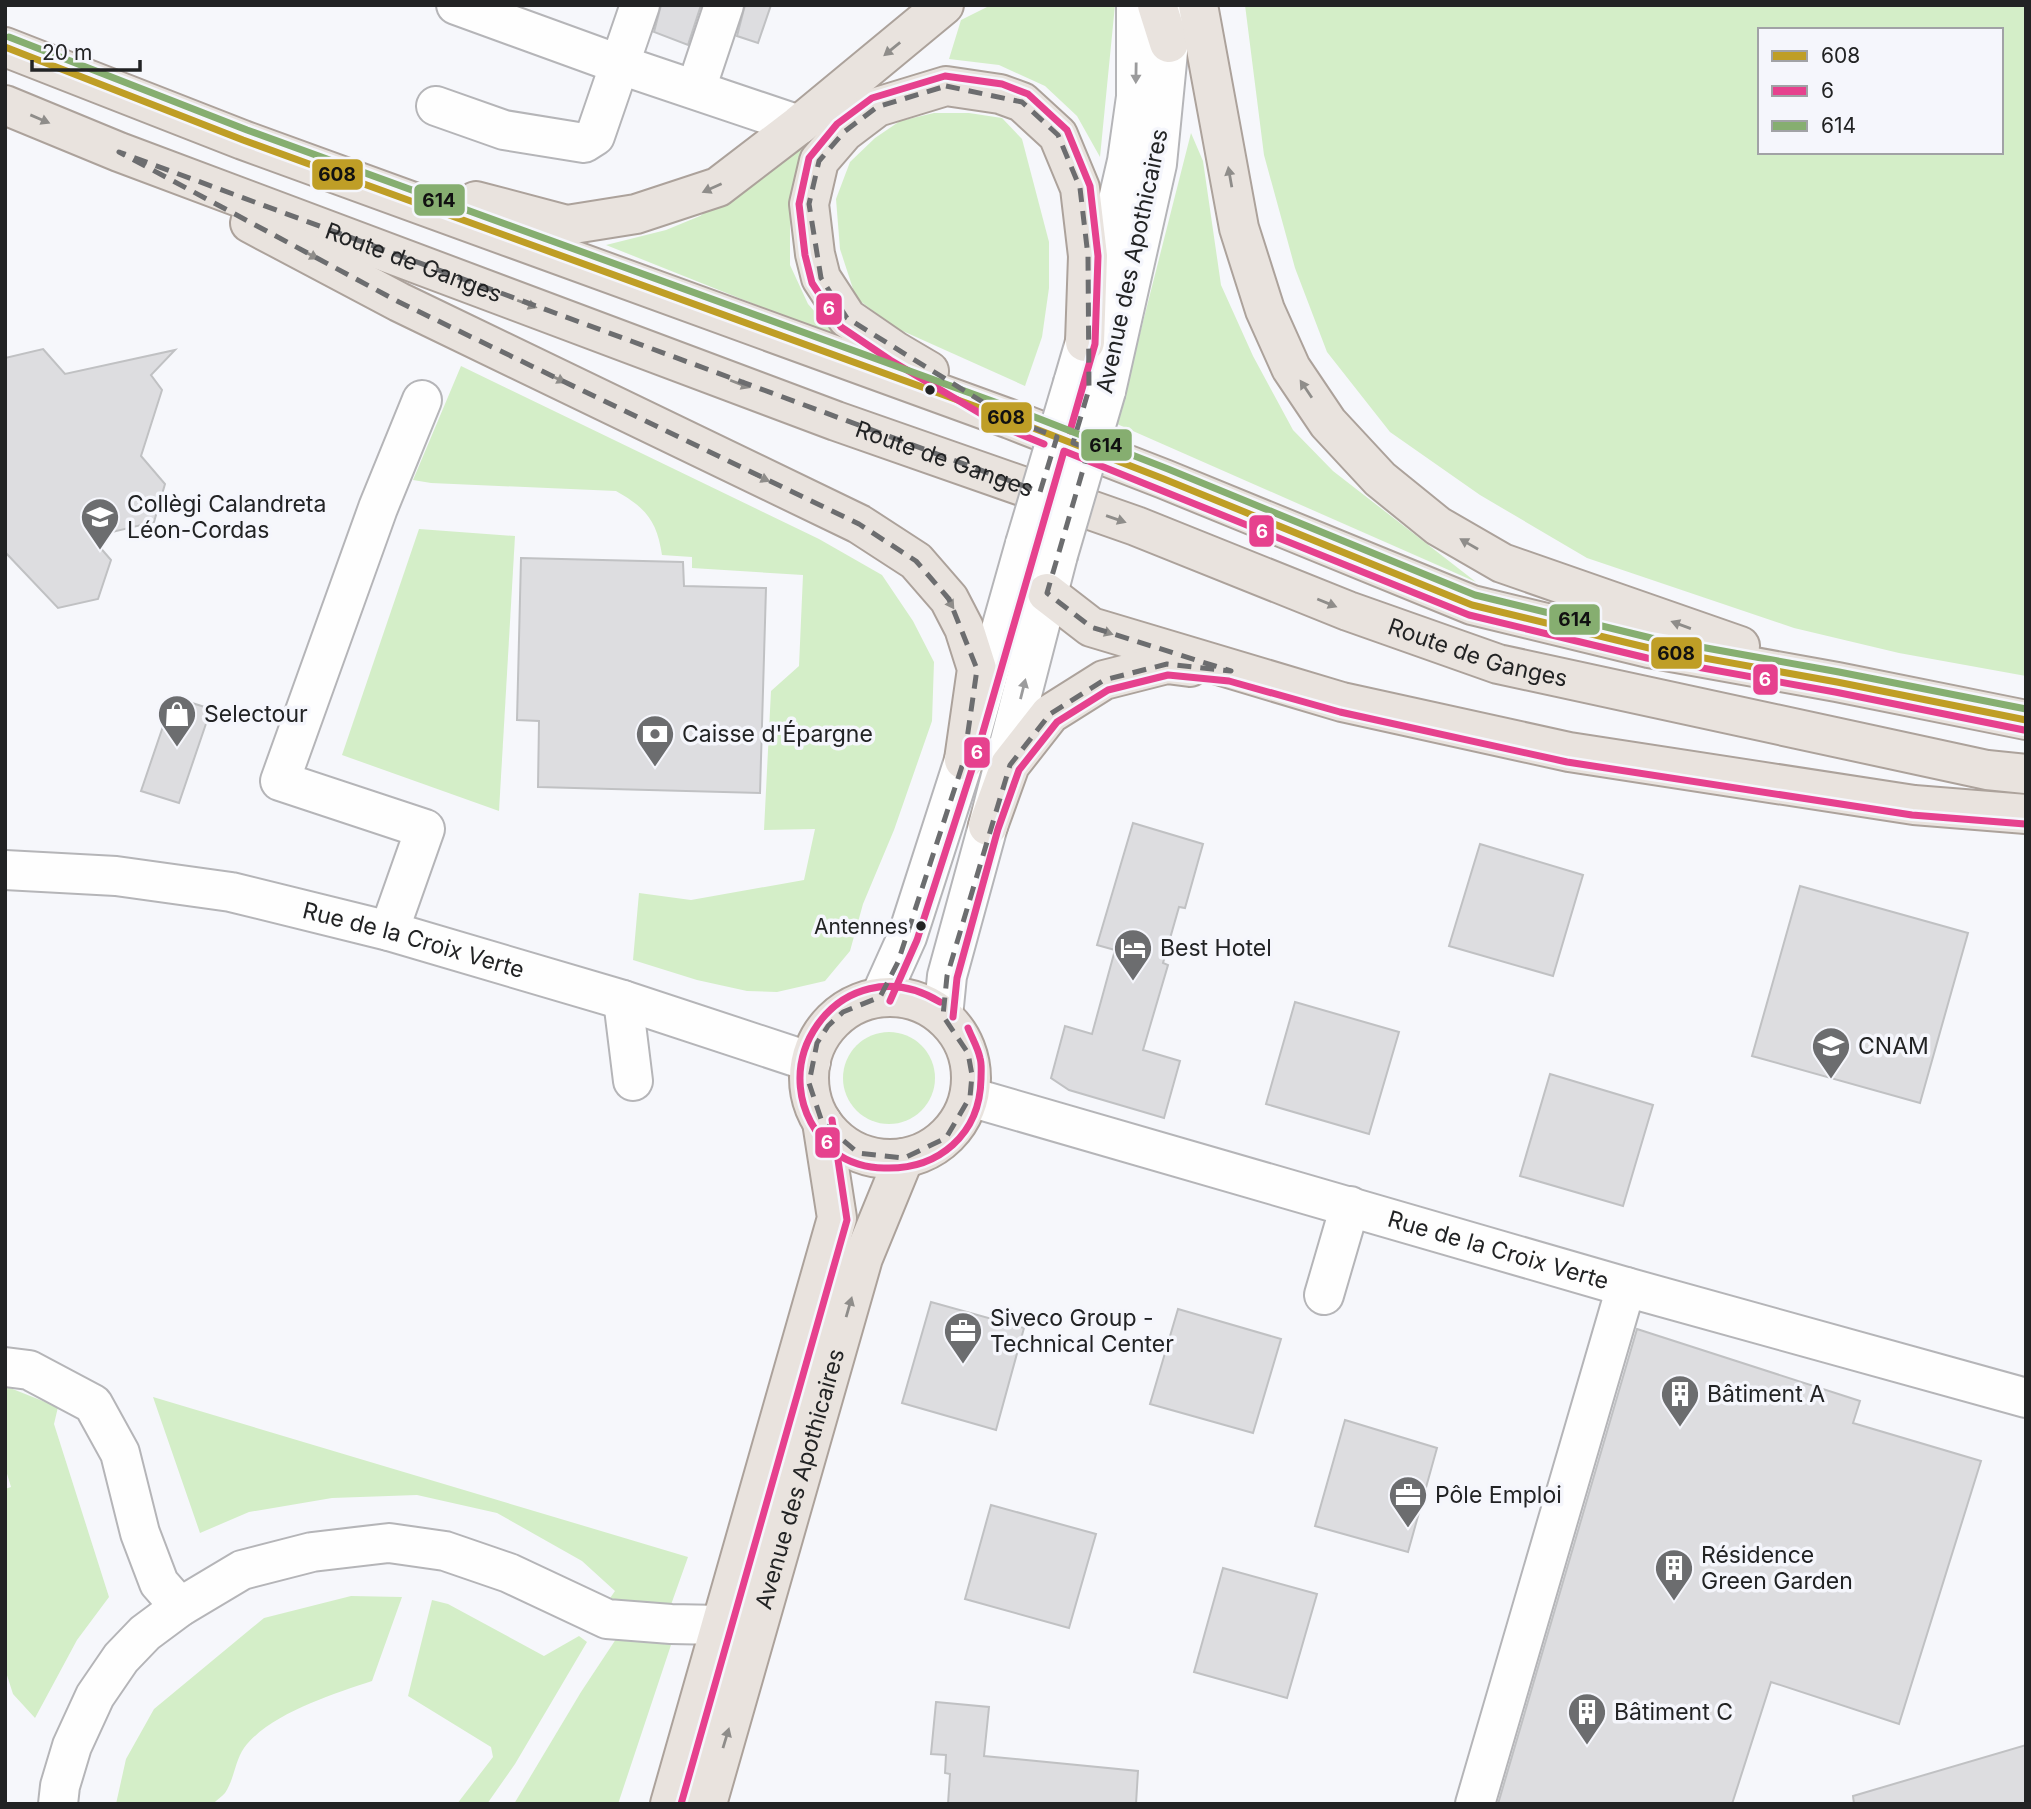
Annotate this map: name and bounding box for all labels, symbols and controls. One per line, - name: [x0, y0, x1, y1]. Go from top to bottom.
- scale bar: [32, 28, 140, 72]
- legend: [1758, 28, 2003, 154]
- text: 20 m: [42, 40, 92, 65]
- one-way arrow: [883, 41, 901, 56]
- text: 608: [1821, 43, 1860, 68]
- one-way arrow: [1130, 63, 1142, 85]
- text: 6: [1821, 78, 1834, 103]
- text: 614: [1821, 113, 1856, 138]
- one-way arrow: [30, 114, 51, 125]
- street label: Avenue des Apothicaires: [1090, 126, 1174, 396]
- line badge: 608: [311, 158, 364, 191]
- text: 608: [318, 163, 356, 186]
- one-way arrow: [1224, 166, 1235, 188]
- one-way arrow: [702, 182, 722, 194]
- line badge: 614: [413, 183, 466, 217]
- text: 614: [422, 189, 456, 212]
- street label: Route de Ganges: [321, 217, 506, 308]
- one-way arrow: [299, 248, 318, 260]
- line badge: 6: [815, 292, 843, 326]
- text: 6: [823, 297, 835, 320]
- one-way arrow: [517, 299, 538, 310]
- one-way arrow: [546, 373, 566, 384]
- one-way arrow: [730, 379, 751, 390]
- one-way arrow: [1299, 380, 1312, 399]
- unlabelled marker: [923, 383, 937, 397]
- line badge: 608: [980, 401, 1033, 434]
- text: 608: [987, 406, 1025, 429]
- street label: Route de Ganges: [852, 415, 1037, 503]
- line badge: 614: [1080, 428, 1133, 462]
- text: 614: [1089, 434, 1123, 457]
- one-way arrow: [750, 472, 770, 483]
- place label: Collègi Calandreta Léon-Cordas: [127, 490, 326, 544]
- school or university icon: Collègi Calandreta Léon-Cordas: [79, 496, 121, 551]
- one-way arrow: [1105, 514, 1126, 525]
- line badge: 6: [1248, 514, 1275, 548]
- text: 6: [1256, 520, 1268, 543]
- one-way arrow: [1459, 538, 1479, 550]
- one-way arrow: [941, 591, 955, 609]
- one-way arrow: [1317, 597, 1338, 608]
- line badge: 614: [1548, 603, 1601, 636]
- text: 614: [1558, 608, 1592, 631]
- street label: Route de Ganges: [1384, 612, 1570, 693]
- one-way arrow: [1671, 619, 1692, 630]
- one-way arrow: [1092, 626, 1113, 637]
- line badge: 608: [1650, 636, 1703, 670]
- text: 608: [1657, 642, 1695, 665]
- line badge: 6: [1752, 663, 1779, 696]
- text: 6: [1759, 668, 1771, 691]
- one-way arrow: [1018, 678, 1029, 700]
- shop icon: Selectour: [156, 693, 198, 748]
- place label: Selectour: [204, 700, 308, 728]
- bank icon: Caisse d'Épargne: [634, 713, 676, 768]
- place label: Caisse d'Épargne: [682, 720, 873, 748]
- line badge: 6: [963, 736, 991, 769]
- text: 6: [971, 741, 983, 764]
- street label: Rue de la Croix Verte: [300, 896, 528, 984]
- place label: Antennes: [814, 914, 908, 939]
- marker: Antennes: [914, 919, 928, 933]
- hotel icon: Best Hotel: [1112, 927, 1154, 982]
- place label: Best Hotel: [1160, 934, 1272, 962]
- school or university icon: CNAM: [1810, 1025, 1852, 1080]
- place label: CNAM: [1858, 1032, 1929, 1060]
- line badge: 6: [814, 1126, 841, 1159]
- text: 6: [821, 1131, 833, 1154]
- street label: Rue de la Croix Verte: [1385, 1205, 1612, 1295]
- one-way arrow: [844, 1296, 855, 1318]
- place label: Siveco Group - Technical Center: [990, 1304, 1174, 1358]
- office icon: Siveco Group - Technical Center: [942, 1310, 984, 1365]
- street label: Avenue des Apothicaires: [749, 1346, 850, 1612]
- building icon: Bâtiment A: [1659, 1373, 1701, 1428]
- place label: Bâtiment A: [1707, 1380, 1825, 1408]
- office icon: Pôle Emploi: [1387, 1474, 1429, 1529]
- place label: Pôle Emploi: [1435, 1481, 1562, 1509]
- place label: Résidence Green Garden: [1701, 1541, 1853, 1595]
- building icon: Résidence Green Garden: [1653, 1547, 1695, 1602]
- building icon: Bâtiment C: [1566, 1691, 1608, 1746]
- place label: Bâtiment C: [1614, 1698, 1733, 1726]
- one-way arrow: [722, 1728, 732, 1749]

